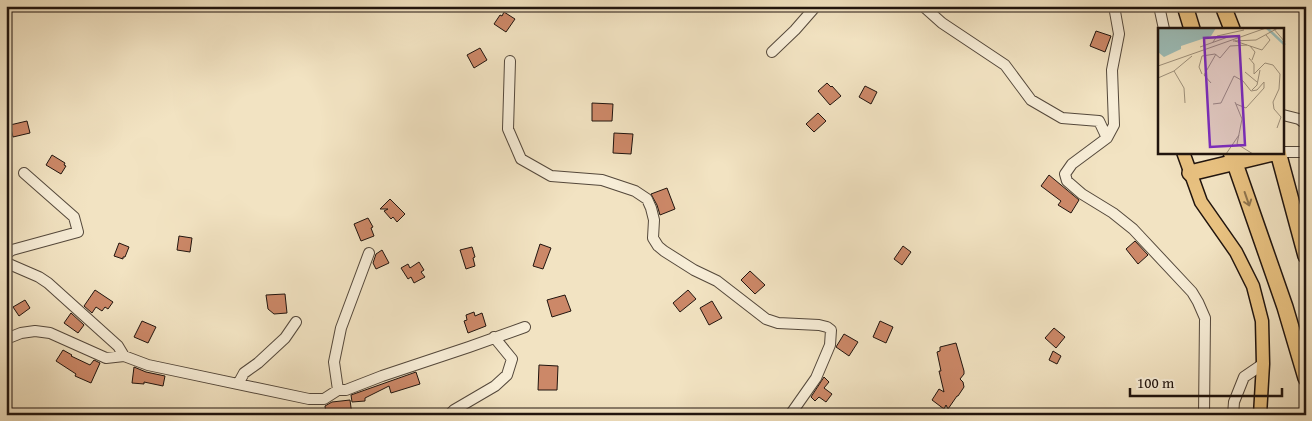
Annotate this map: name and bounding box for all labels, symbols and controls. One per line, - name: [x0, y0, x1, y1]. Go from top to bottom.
- inset map: [1158, 28, 1284, 154]
- one-way arrow: [1243, 190, 1252, 206]
- scale bar: [1130, 366, 1282, 398]
- text: 100 m: [1137, 372, 1175, 393]

